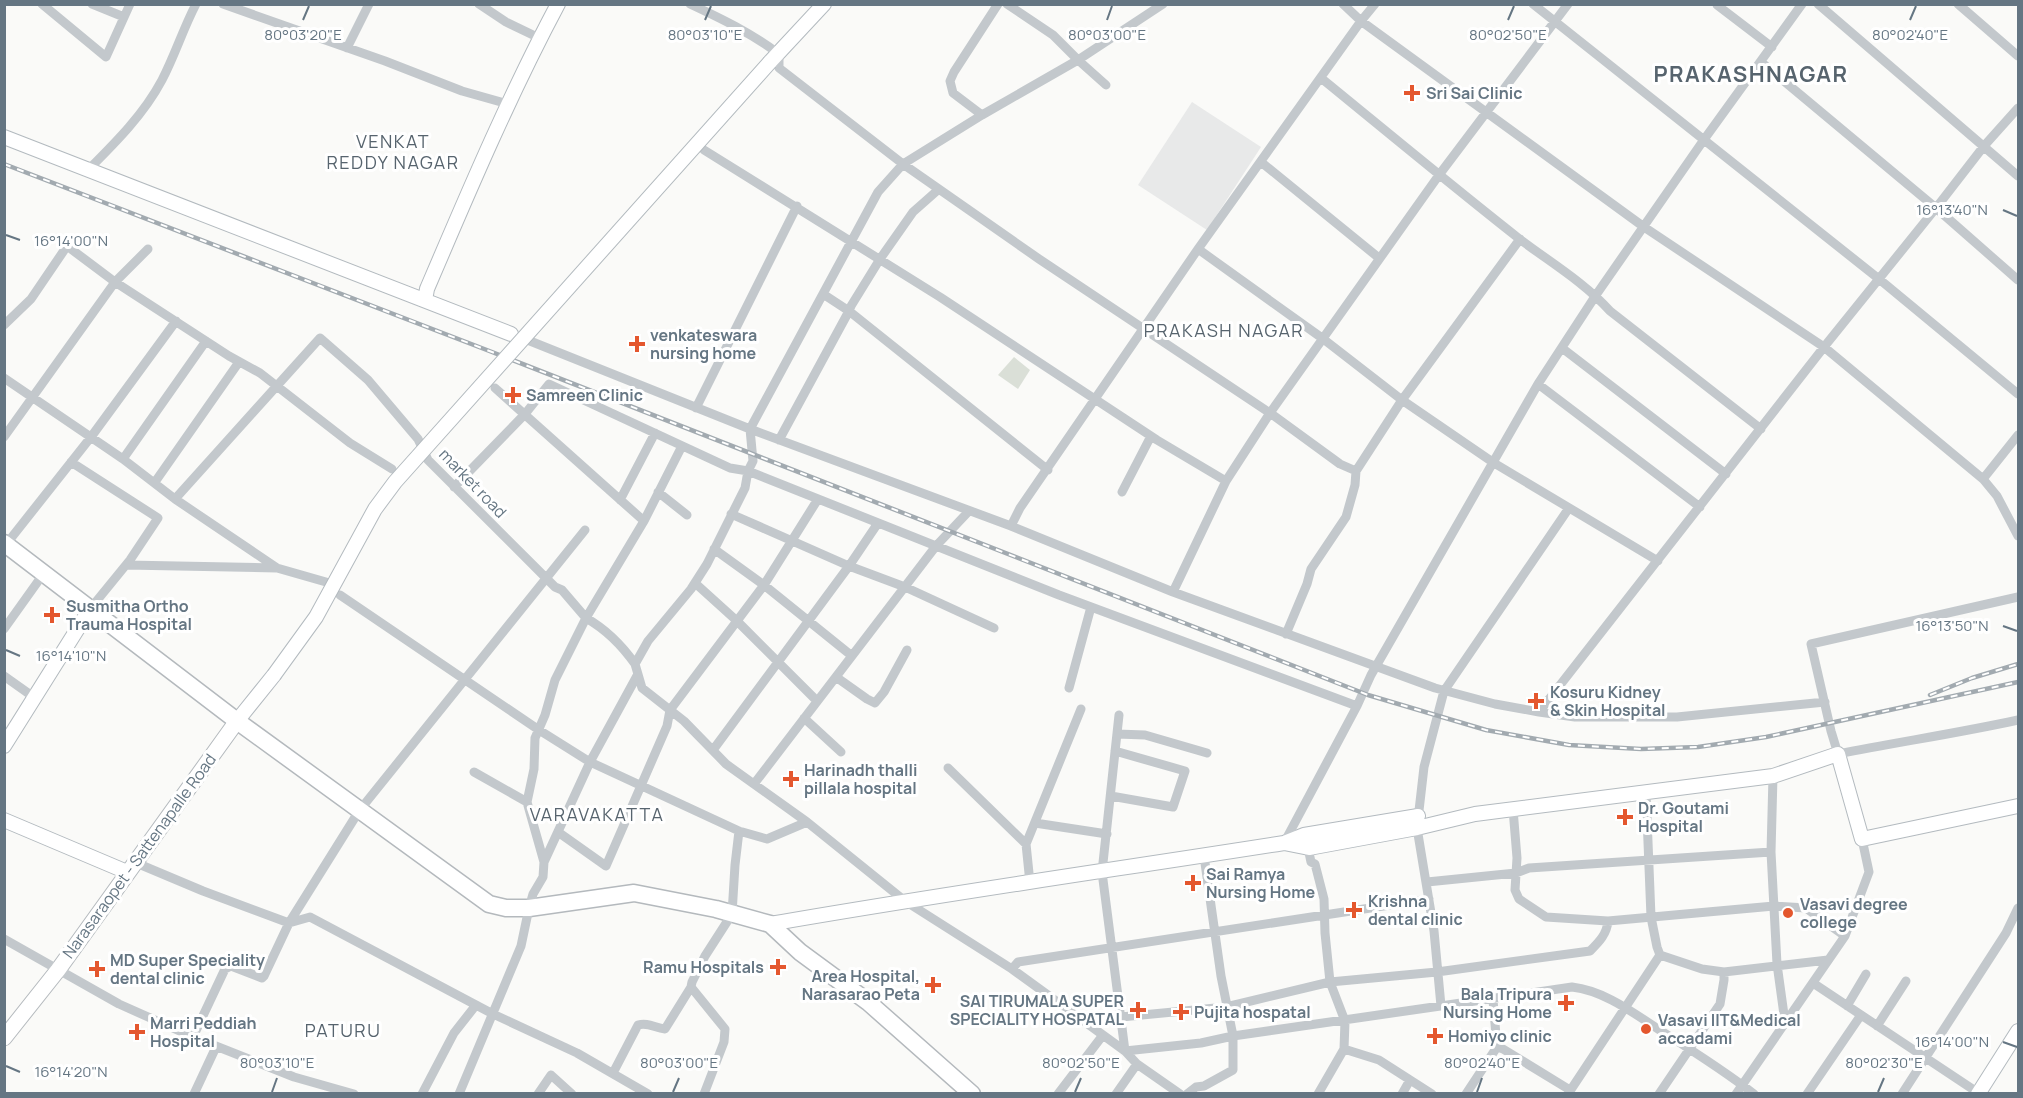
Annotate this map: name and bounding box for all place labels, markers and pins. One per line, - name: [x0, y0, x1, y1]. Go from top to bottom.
- place label: Sri Sai Clinic: [1426, 82, 1523, 104]
- marker: Sri Sai Clinic: [1403, 84, 1421, 102]
- place label: venkateswara nursing home: [650, 324, 757, 364]
- marker: venkateswara nursing home: [628, 335, 646, 353]
- place label: Samreen Clinic: [526, 384, 643, 406]
- marker: Samreen Clinic: [504, 386, 522, 404]
- place label: Susmitha Ortho Trauma Hospital: [66, 595, 192, 635]
- marker: Susmitha Ortho Trauma Hospital: [43, 606, 61, 624]
- place label: Kosuru Kidney & Skin Hospital: [1550, 681, 1666, 721]
- marker: Kosuru Kidney & Skin Hospital: [1527, 692, 1545, 710]
- place label: Harinadh thalli pillala hospital: [804, 759, 918, 799]
- marker: Harinadh thalli pillala hospital: [782, 770, 800, 788]
- place label: Dr. Goutami Hospital: [1638, 797, 1729, 837]
- marker: Dr. Goutami Hospital: [1616, 808, 1634, 826]
- place label: Sai Ramya Nursing Home: [1206, 863, 1315, 903]
- marker: Sai Ramya Nursing Home: [1184, 874, 1202, 892]
- place label: Krishna dental clinic: [1368, 890, 1463, 930]
- place label: Vasavi degree college: [1800, 893, 1908, 933]
- marker: Krishna dental clinic: [1345, 901, 1363, 919]
- marker: Vasavi degree college: [1781, 906, 1795, 920]
- place label: MD Super Speciality dental clinic: [110, 949, 265, 989]
- place label: Ramu Hospitals: [643, 956, 764, 978]
- marker: Ramu Hospitals: [769, 958, 787, 976]
- marker: MD Super Speciality dental clinic: [88, 960, 106, 978]
- place label: Area Hospital, Narasarao Peta: [802, 965, 920, 1005]
- marker: Area Hospital, Narasarao Peta: [924, 976, 942, 994]
- place label: Bala Tripura Nursing Home: [1443, 983, 1552, 1023]
- place label: SAI TIRUMALA SUPER SPECIALITY HOSPATAL: [950, 990, 1124, 1030]
- marker: Bala Tripura Nursing Home: [1557, 994, 1575, 1012]
- marker: SAI TIRUMALA SUPER SPECIALITY HOSPATAL: [1129, 1001, 1147, 1019]
- place label: Pujita hospatal: [1194, 1001, 1311, 1023]
- marker: Pujita hospatal: [1172, 1003, 1190, 1021]
- place label: Vasavi IIT&Medical accadami: [1658, 1009, 1801, 1049]
- place label: Marri Peddiah Hospital: [150, 1012, 257, 1052]
- marker: Vasavi IIT&Medical accadami: [1639, 1022, 1653, 1036]
- marker: Marri Peddiah Hospital: [128, 1023, 146, 1041]
- place label: Homiyo clinic: [1448, 1025, 1552, 1047]
- marker: Homiyo clinic: [1426, 1027, 1444, 1045]

